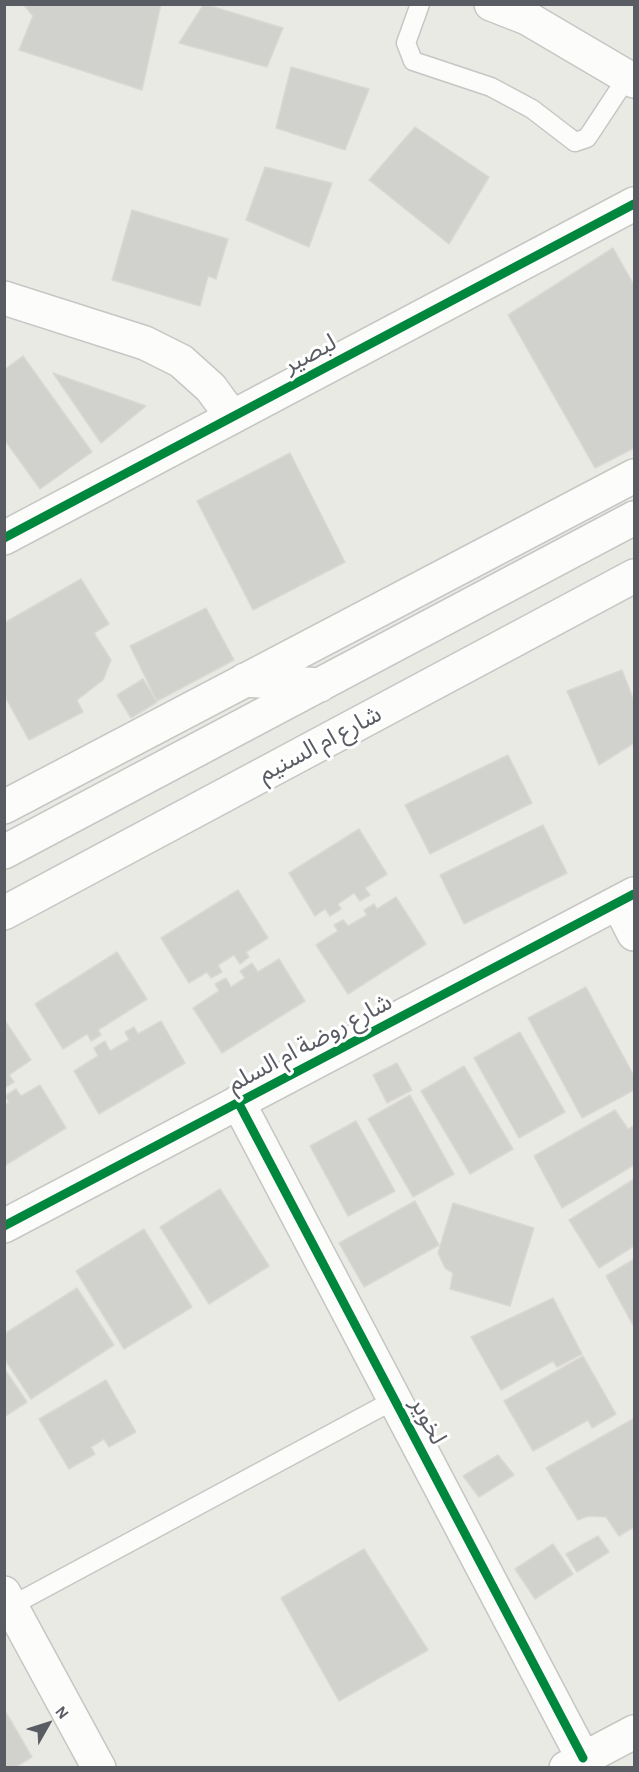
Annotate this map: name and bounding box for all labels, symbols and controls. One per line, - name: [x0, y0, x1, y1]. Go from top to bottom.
- street label: لبصير: [279, 328, 341, 380]
- street label: شارع ام السنيم: [254, 700, 386, 788]
- street label: شارع روضة ام السلم: [223, 988, 397, 1098]
- street label: لخوير: [404, 1392, 452, 1450]
- north arrow: [18, 1694, 78, 1754]
- text: N: [52, 1703, 72, 1722]

